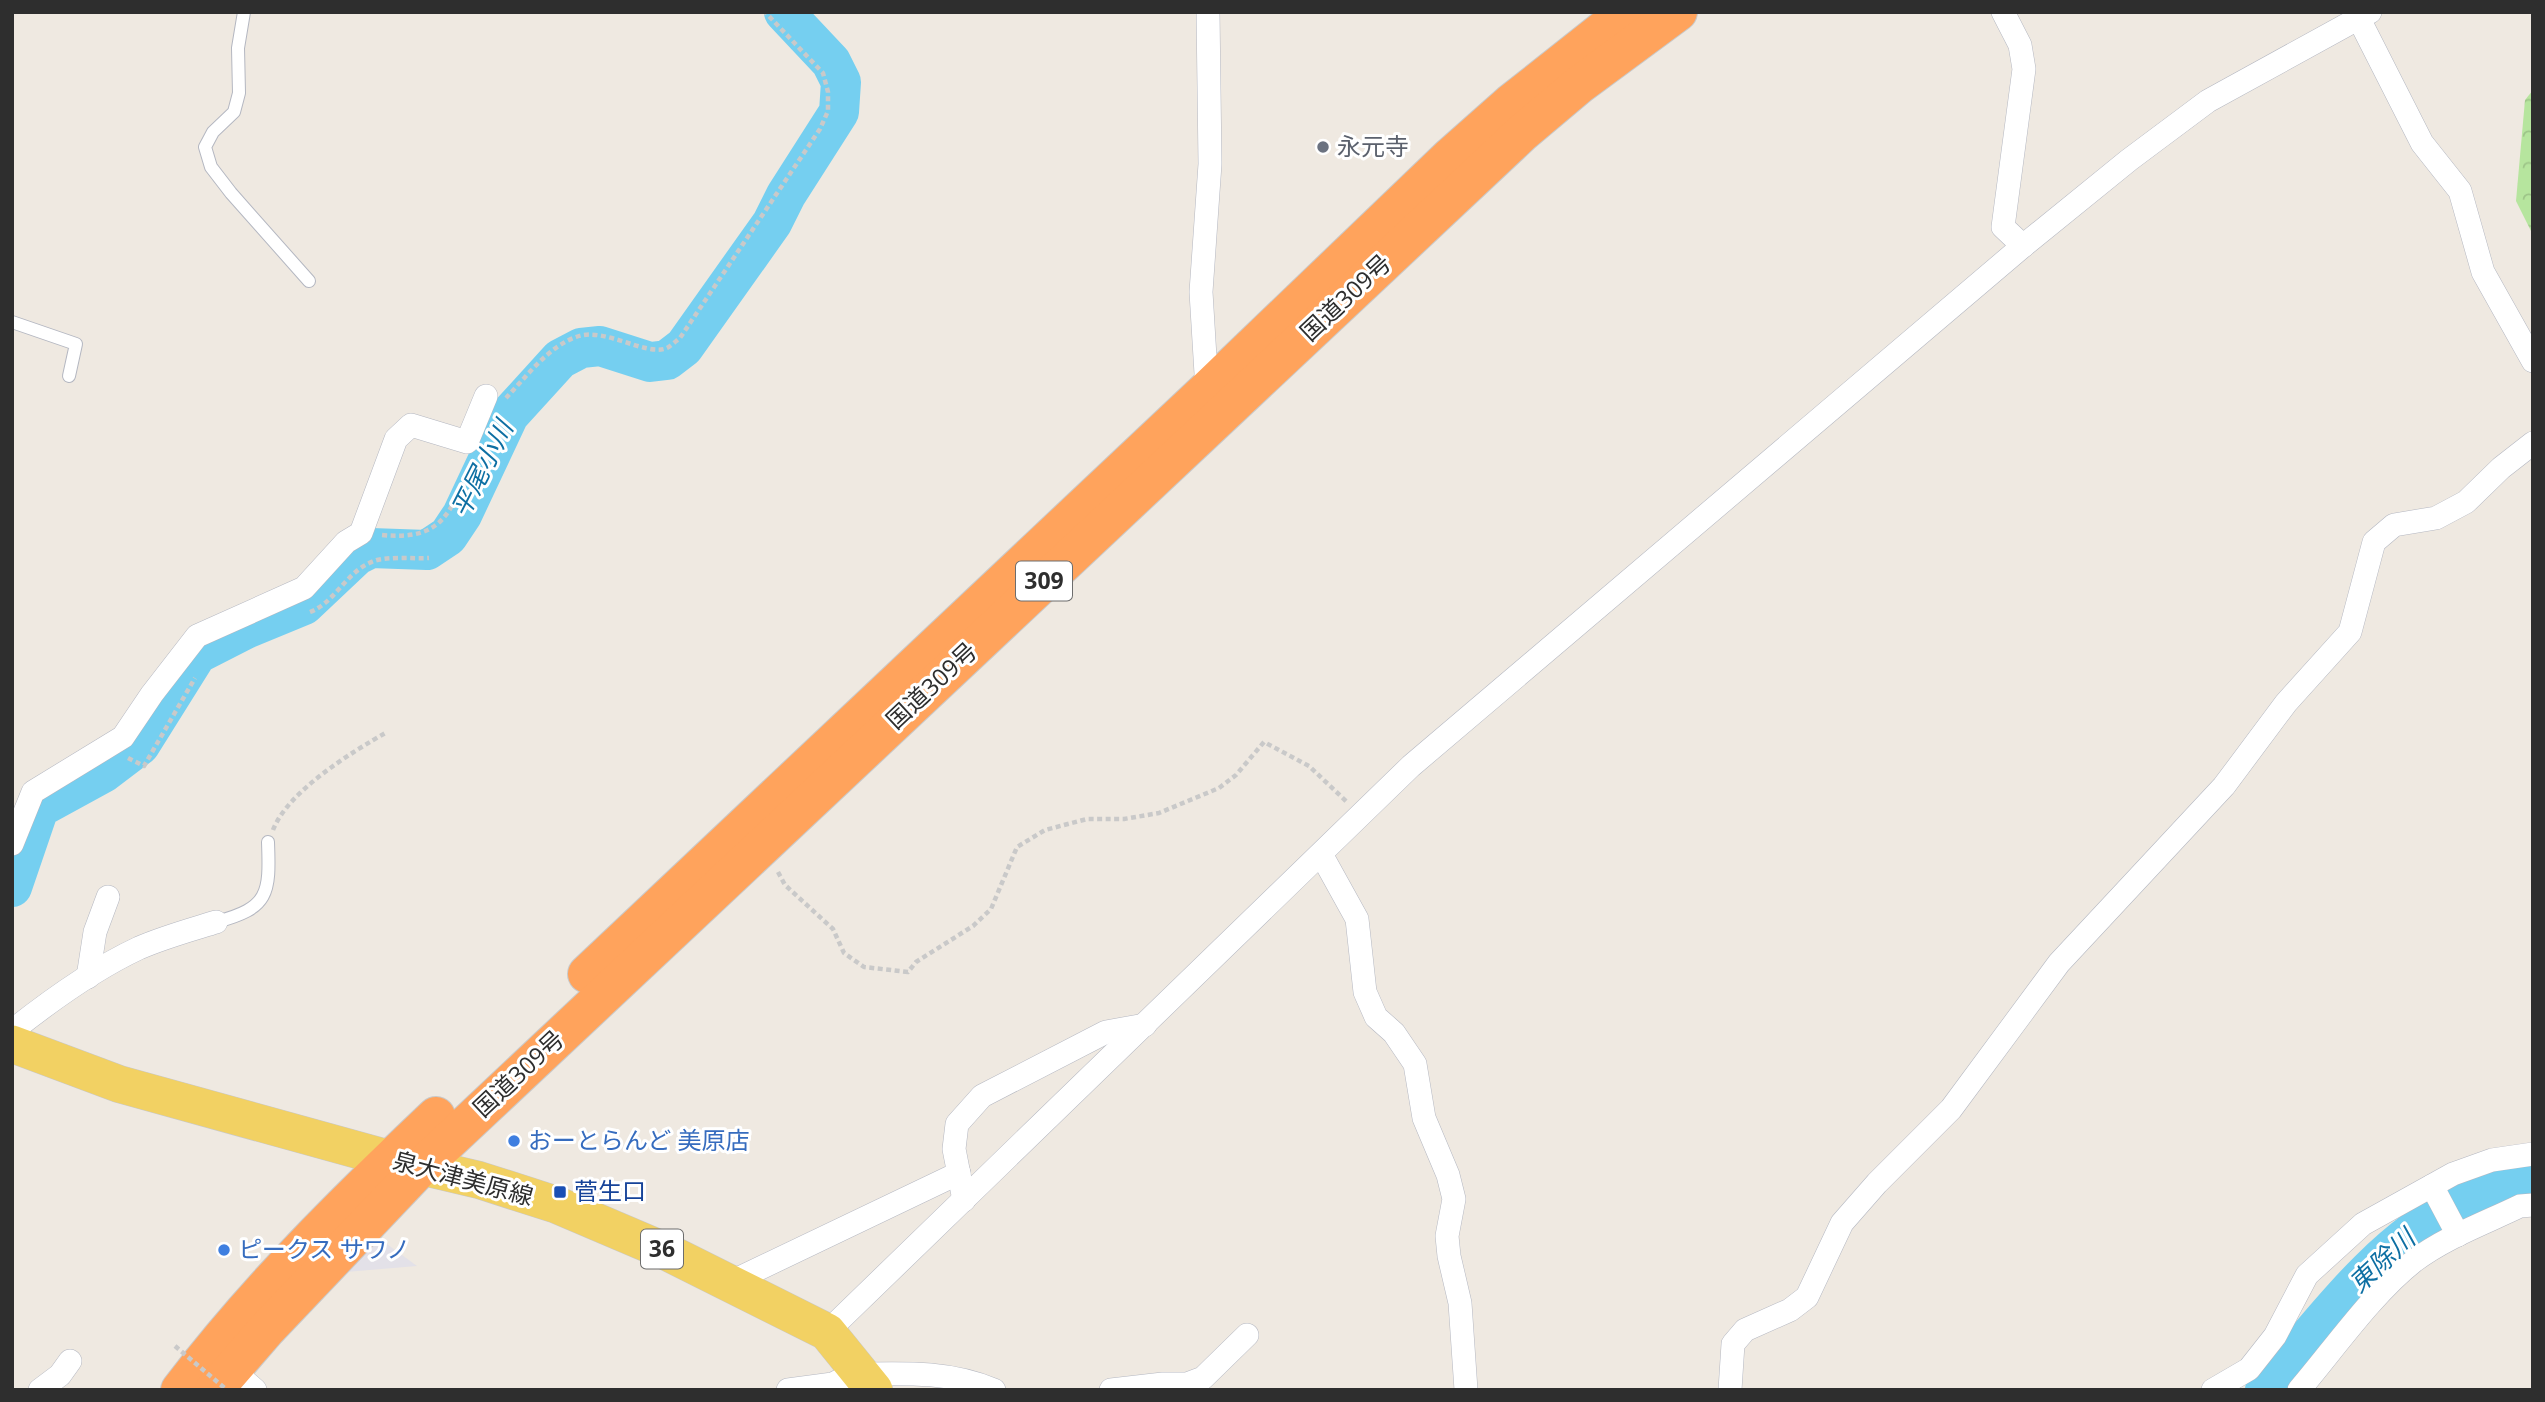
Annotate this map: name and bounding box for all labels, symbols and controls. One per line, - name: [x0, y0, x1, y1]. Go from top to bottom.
- place label: 永元寺: [1337, 129, 1409, 162]
- marker: 永元寺: [1315, 139, 1331, 155]
- street label: 国道309号: [1292, 246, 1398, 348]
- water label: 平尾小川: [441, 411, 522, 523]
- road number: 309: [1016, 562, 1072, 600]
- street label: 国道309号: [878, 634, 984, 736]
- street label: 国道309号: [465, 1022, 571, 1124]
- place label: おーとらんど 美原店: [528, 1123, 750, 1156]
- marker: おーとらんど 美原店: [506, 1133, 522, 1149]
- street label: 泉大津美原線: [390, 1143, 537, 1212]
- place label: 菅生口: [574, 1174, 646, 1207]
- marker: 菅生口: [552, 1184, 568, 1200]
- water label: 東除川: [2341, 1218, 2424, 1300]
- road number: 36: [641, 1230, 683, 1268]
- place label: ピークス サワノ: [238, 1232, 410, 1265]
- marker: ピークス サワノ: [216, 1242, 232, 1258]

